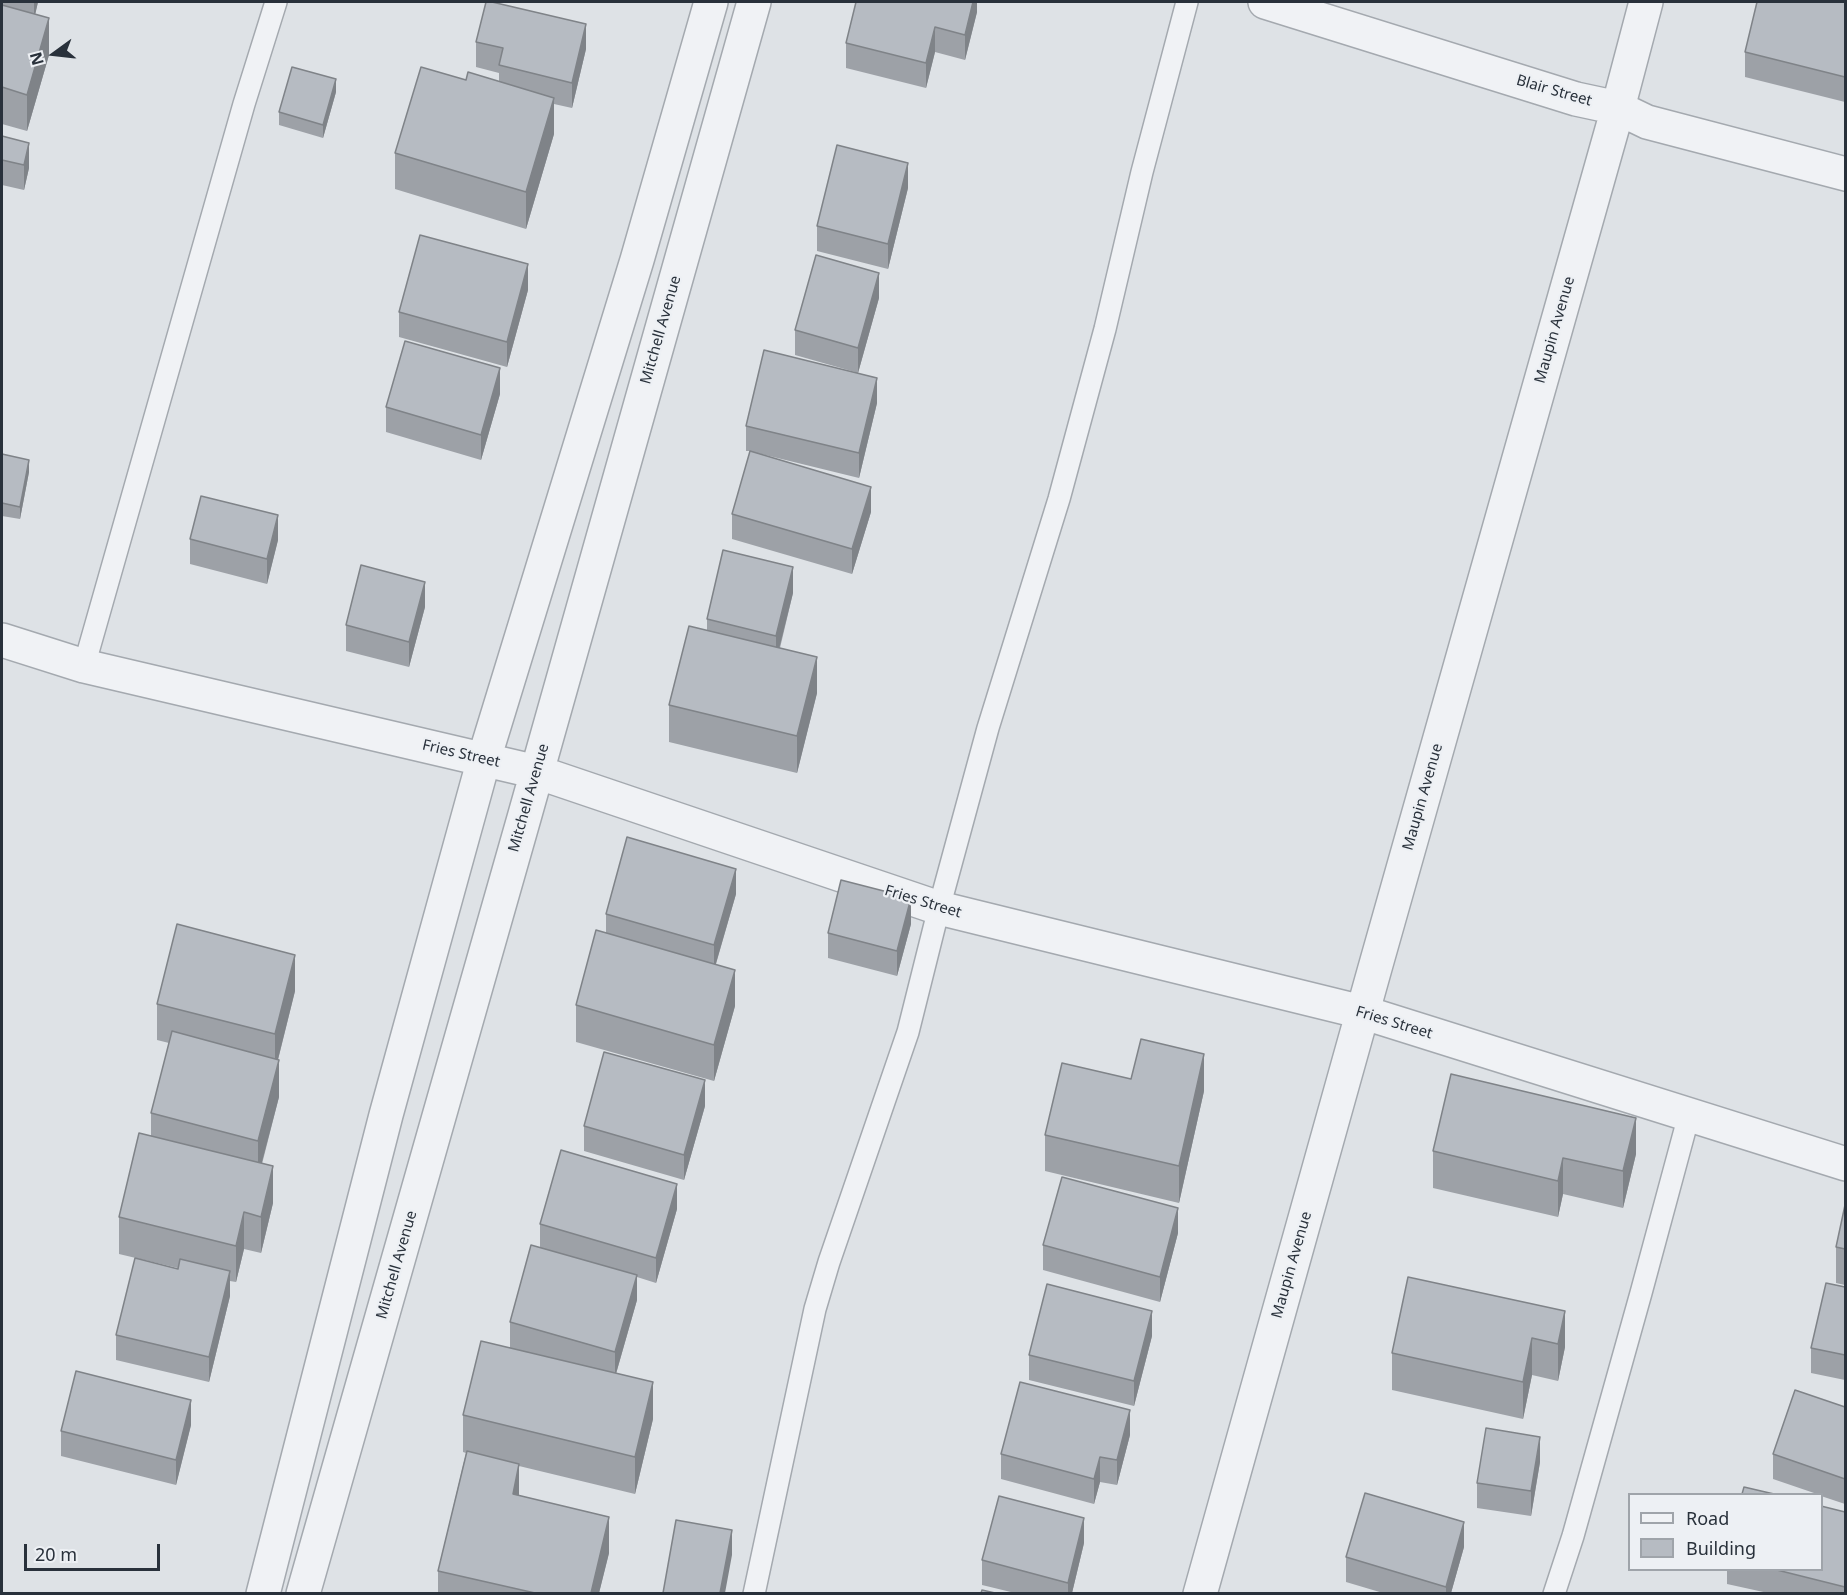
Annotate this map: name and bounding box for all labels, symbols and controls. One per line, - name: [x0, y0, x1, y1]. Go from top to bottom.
- north arrow: [24, 24, 84, 84]
- text: N: [24, 50, 49, 68]
- street label: Blair Street: [1514, 72, 1594, 110]
- street label: Mitchell Avenue: [637, 274, 685, 386]
- street label: Maupin Avenue: [1531, 275, 1579, 385]
- street label: Fries Street: [420, 736, 502, 772]
- street label: Mitchell Avenue: [505, 742, 553, 854]
- street label: Maupin Avenue: [1399, 742, 1447, 852]
- street label: Fries Street: [882, 882, 964, 922]
- street label: Fries Street: [1353, 1003, 1435, 1043]
- street label: Mitchell Avenue: [373, 1209, 421, 1321]
- street label: Maupin Avenue: [1268, 1210, 1316, 1320]
- legend: [1628, 1493, 1823, 1571]
- text: Road: [1686, 1506, 1729, 1530]
- scale bar: [27, 1532, 164, 1570]
- text: Building: [1686, 1536, 1756, 1560]
- text: 20 m: [35, 1542, 77, 1566]

